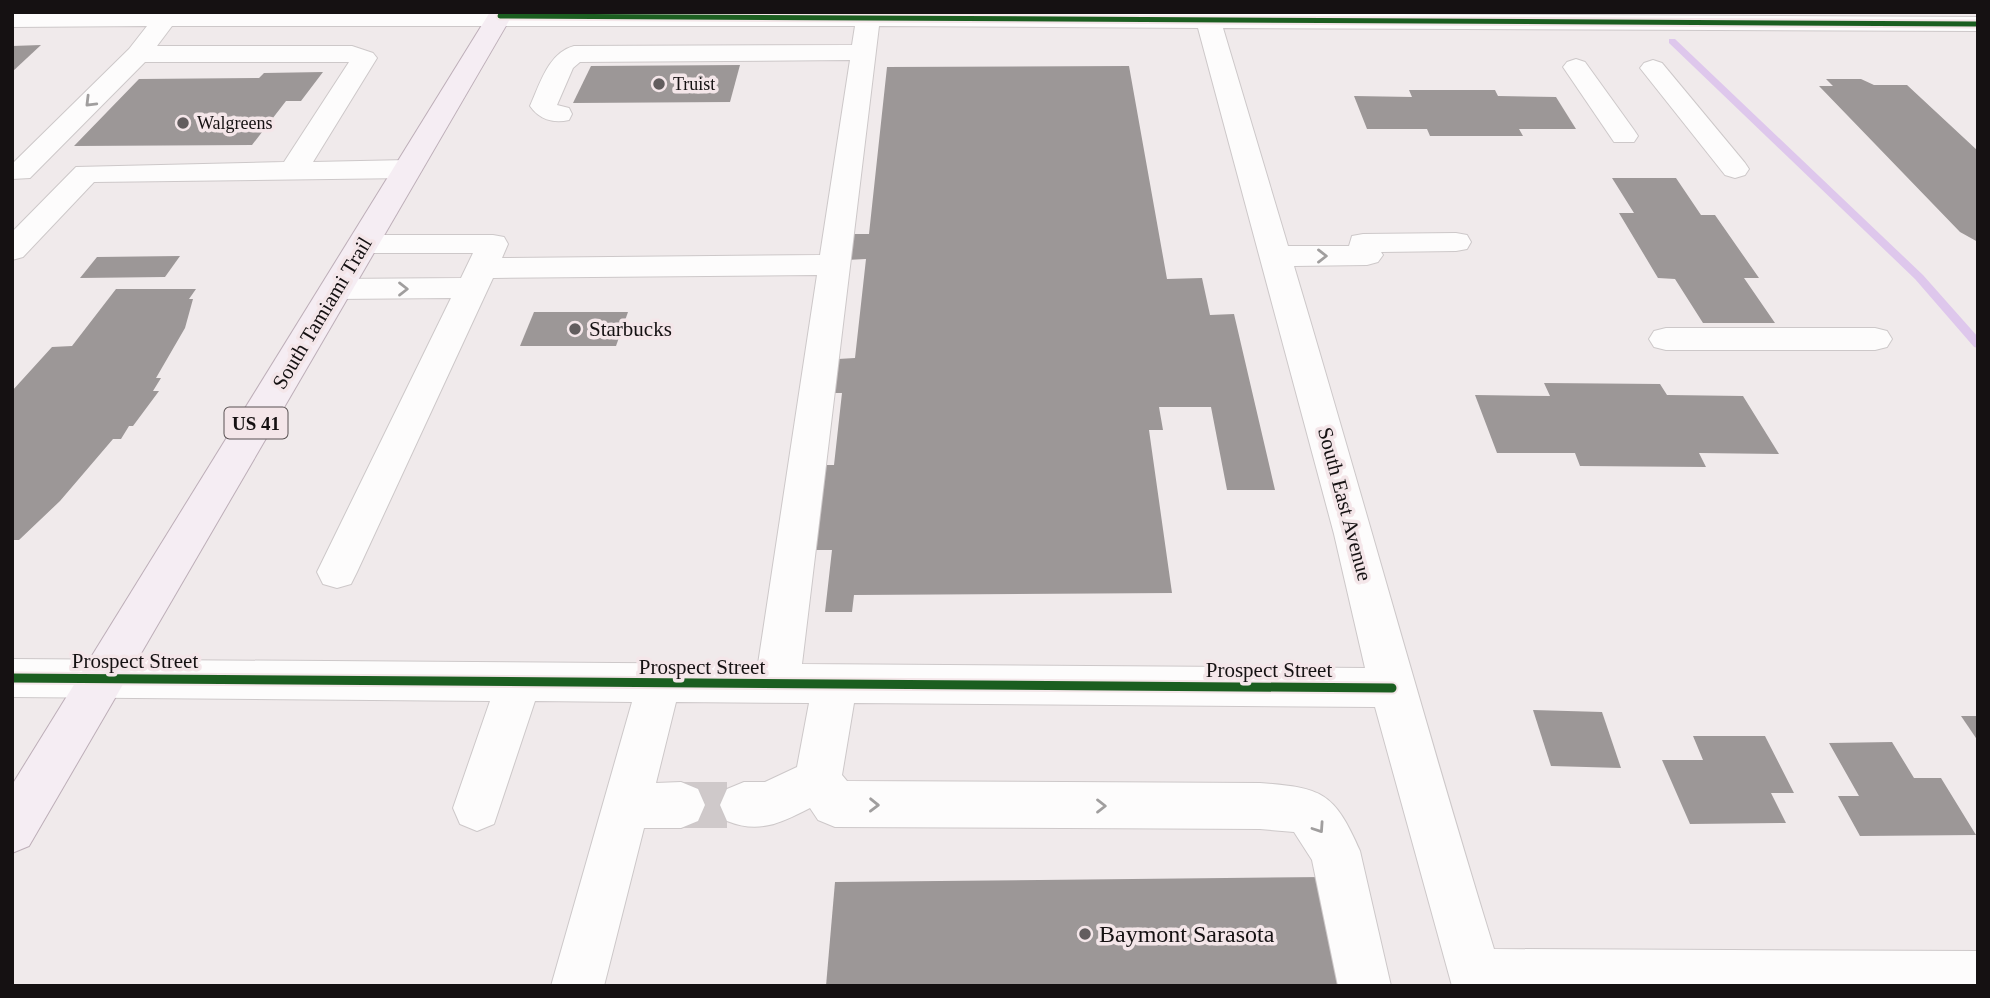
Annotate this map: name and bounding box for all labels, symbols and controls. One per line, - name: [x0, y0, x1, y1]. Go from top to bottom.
- place label: Truist: [673, 74, 715, 94]
- marker: Truist: [651, 76, 667, 92]
- one-way arrow: [85, 94, 98, 107]
- place label: Walgreens: [197, 113, 273, 133]
- marker: Walgreens: [175, 115, 191, 131]
- street label: South Tamiami Trail: [267, 232, 377, 393]
- one-way arrow: [1317, 248, 1328, 263]
- one-way arrow: [399, 281, 409, 297]
- place label: Starbucks: [589, 317, 672, 341]
- marker: Starbucks: [567, 321, 583, 337]
- road number: US 41: [224, 408, 288, 438]
- street label: South East Avenue: [1313, 424, 1377, 584]
- street label: Prospect Street: [72, 649, 198, 673]
- street label: Prospect Street: [639, 655, 765, 679]
- street label: Prospect Street: [1206, 658, 1332, 682]
- one-way arrow: [869, 797, 879, 813]
- one-way arrow: [1096, 798, 1107, 814]
- one-way arrow: [1311, 820, 1323, 833]
- place label: Baymont Sarasota: [1099, 921, 1275, 947]
- marker: Baymont Sarasota: [1077, 926, 1093, 942]

